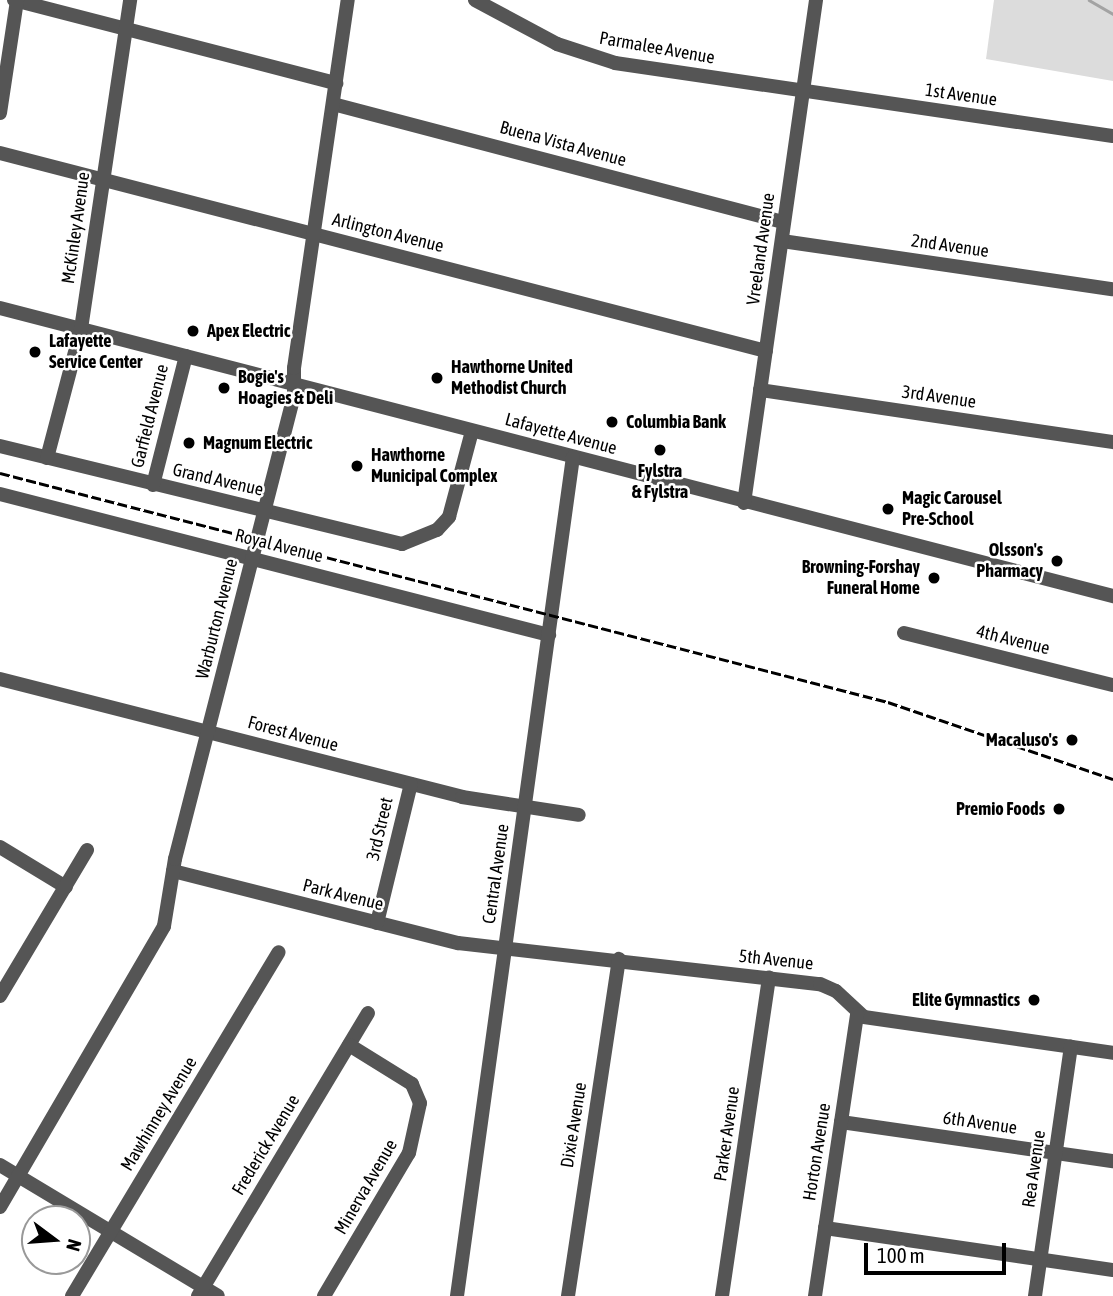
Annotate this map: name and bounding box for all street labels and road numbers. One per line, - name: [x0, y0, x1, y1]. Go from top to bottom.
- street label: Parmalee Avenue: [598, 27, 716, 69]
- street label: 1st Avenue: [924, 79, 998, 111]
- street label: Buena Vista Avenue: [497, 117, 629, 171]
- street label: McKinley Avenue: [57, 171, 95, 285]
- street label: Vreeland Avenue: [742, 192, 780, 306]
- street label: Arlington Avenue: [330, 209, 446, 257]
- street label: 2nd Avenue: [910, 230, 990, 262]
- street label: Garfield Avenue: [127, 362, 173, 470]
- street label: 3rd Avenue: [901, 381, 977, 413]
- street label: Lafayette Avenue: [503, 409, 619, 459]
- street label: Grand Avenue: [171, 459, 265, 501]
- street label: Royal Avenue: [233, 525, 325, 567]
- street label: Warburton Avenue: [192, 557, 242, 681]
- street label: 4th Avenue: [974, 620, 1052, 660]
- street label: Forest Avenue: [245, 712, 341, 756]
- street label: 3rd Street: [362, 795, 398, 863]
- street label: Central Avenue: [478, 823, 514, 925]
- street label: Park Avenue: [300, 875, 386, 915]
- street label: 5th Avenue: [738, 945, 814, 975]
- street label: Mawhinney Avenue: [116, 1053, 202, 1175]
- street label: Dixie Avenue: [557, 1081, 591, 1169]
- street label: Parker Avenue: [710, 1085, 744, 1183]
- street label: Frederick Avenue: [228, 1091, 304, 1199]
- street label: Horton Avenue: [799, 1102, 835, 1202]
- street label: 6th Avenue: [942, 1107, 1018, 1139]
- street label: Rea Avenue: [1018, 1129, 1050, 1209]
- street label: Minerva Avenue: [330, 1136, 402, 1238]

